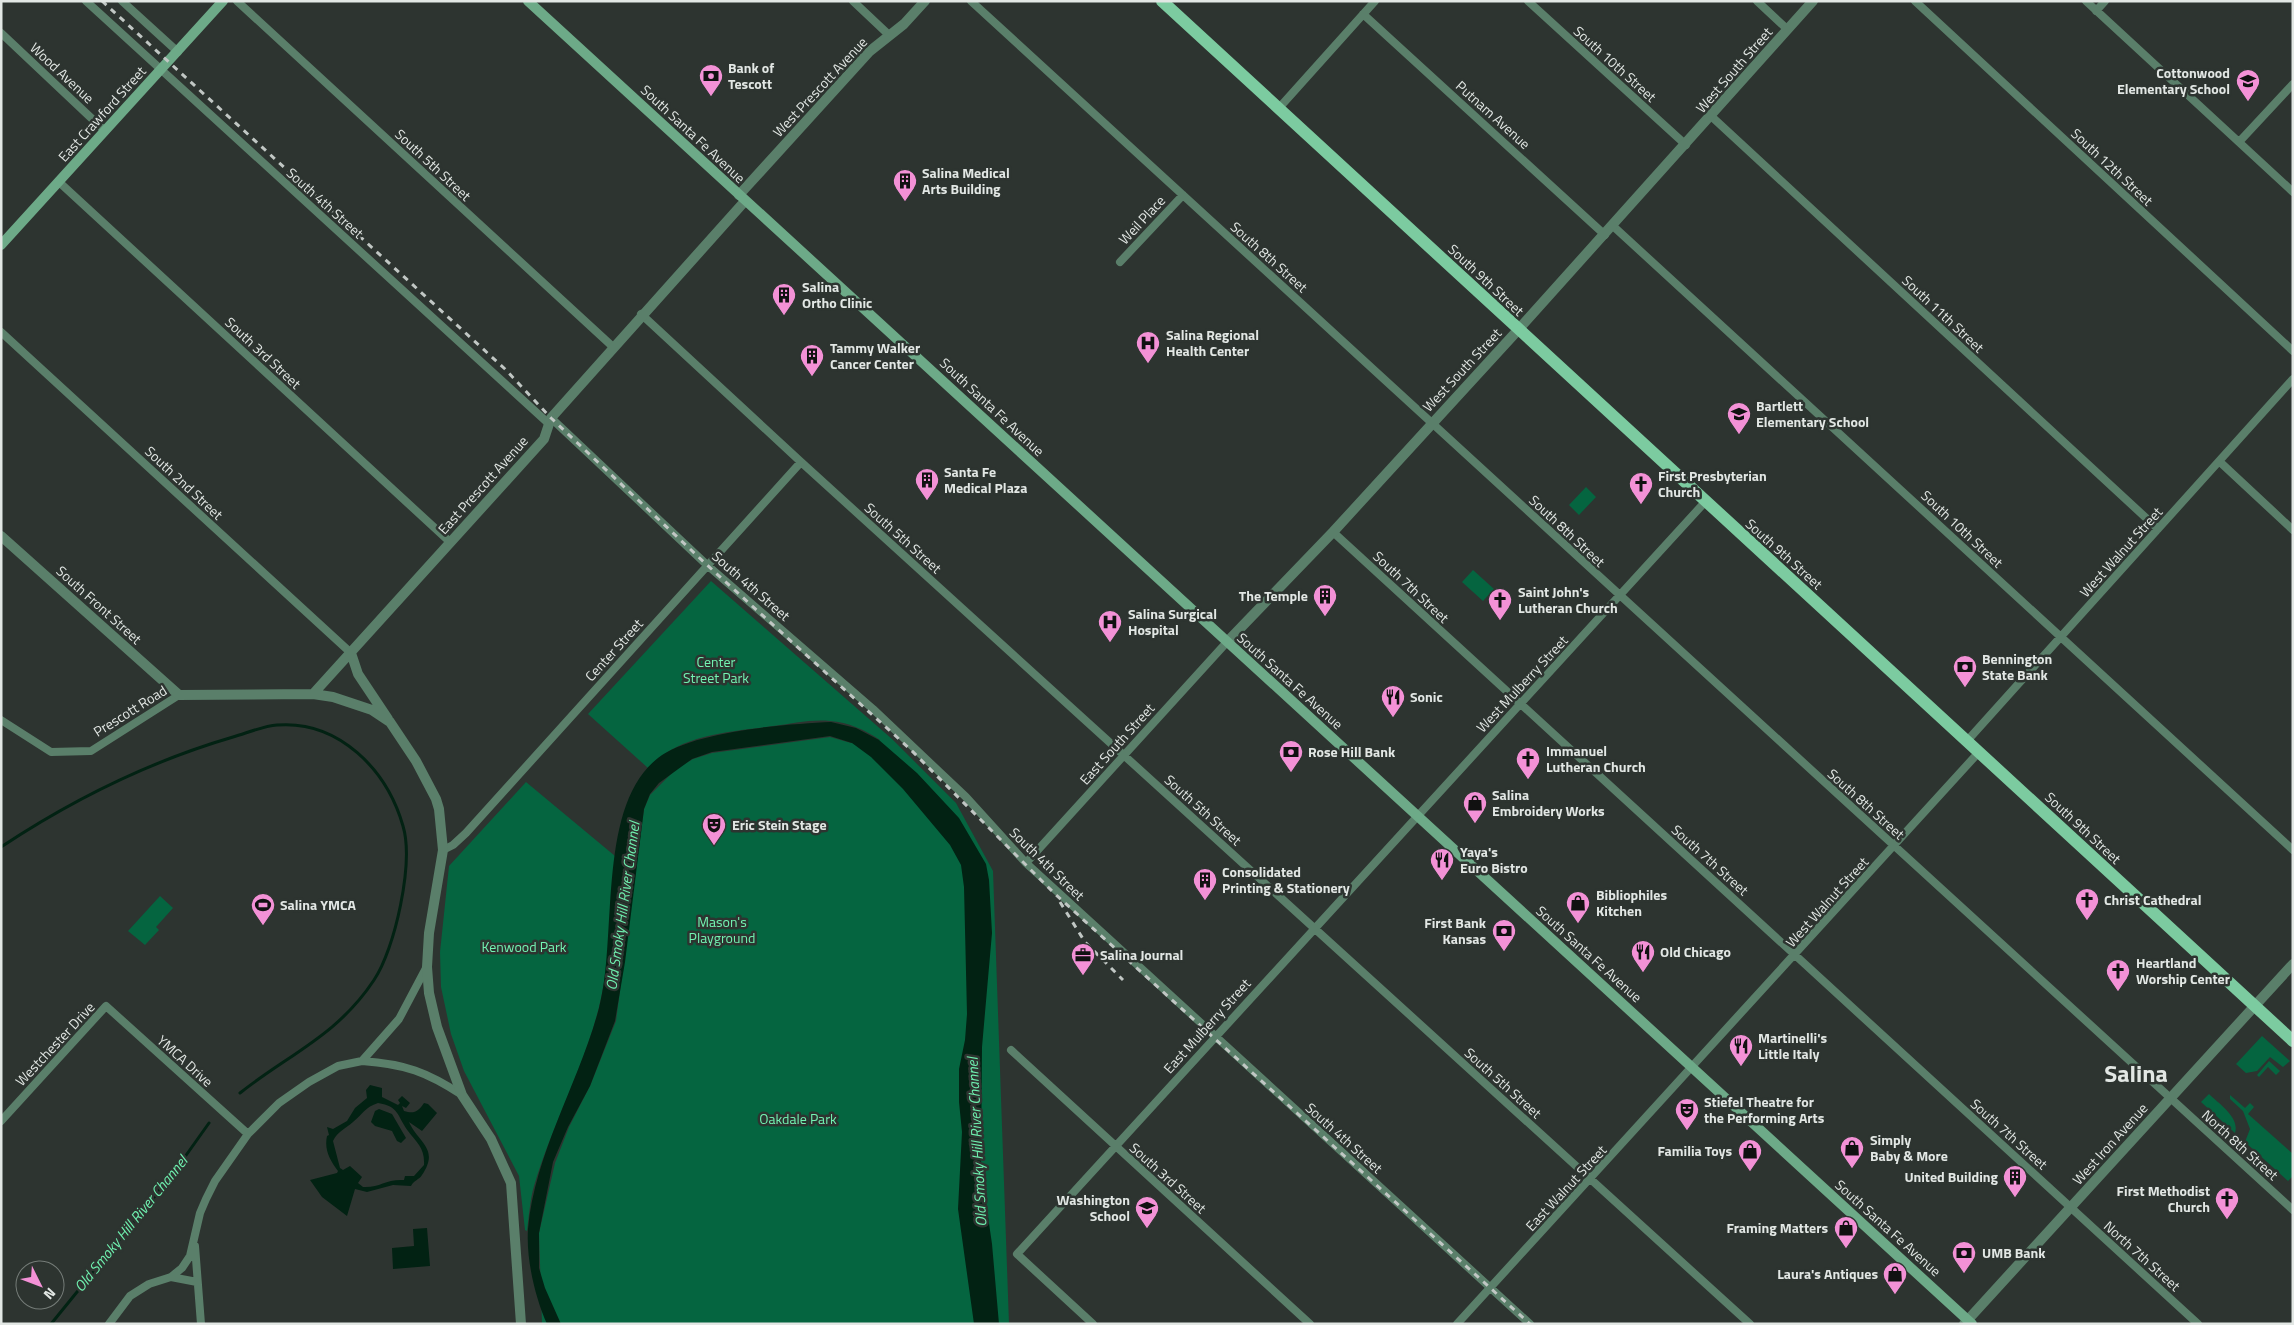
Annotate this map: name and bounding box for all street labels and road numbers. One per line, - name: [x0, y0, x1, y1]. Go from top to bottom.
- street label: South 10th Street: [1569, 21, 1662, 107]
- street label: West South Street: [1690, 22, 1777, 117]
- street label: West Prescott Avenue: [768, 32, 872, 141]
- street label: Wood Avenue: [25, 37, 99, 108]
- street label: East Crawford Street: [53, 61, 150, 166]
- street label: Putnam Avenue: [1451, 75, 1535, 154]
- street label: South Santa Fe Avenue: [636, 80, 750, 188]
- street label: South 12th Street: [2067, 123, 2158, 210]
- street label: South 5th Street: [391, 124, 476, 206]
- street label: South 4th Street: [282, 162, 369, 243]
- street label: Weil Place: [1113, 190, 1170, 249]
- street label: South 8th Street: [1226, 216, 1313, 297]
- street label: South 9th Street: [1444, 239, 1529, 321]
- street label: South 11th Street: [1898, 270, 1989, 357]
- street label: South 3rd Street: [221, 312, 306, 393]
- street label: West South Street: [1417, 323, 1506, 416]
- street label: South Santa Fe Avenue: [935, 353, 1049, 461]
- street label: East Prescott Avenue: [433, 431, 533, 538]
- street label: South 2nd Street: [141, 441, 228, 524]
- street label: South 10th Street: [1917, 485, 2008, 572]
- street label: South 8th Street: [1525, 490, 1610, 572]
- street label: South 5th Street: [860, 497, 947, 578]
- street label: West Walnut Street: [2074, 502, 2167, 601]
- street label: South 9th Street: [1741, 513, 1828, 594]
- street label: South 4th Street: [708, 546, 795, 626]
- street label: South 7th Street: [1369, 546, 1454, 628]
- street label: South Front Street: [52, 560, 147, 649]
- street label: Center Street: [580, 614, 648, 686]
- street label: South Santa Fe Avenue: [1233, 627, 1348, 734]
- street label: West Mulberry Street: [1471, 630, 1572, 737]
- street label: Prescott Road: [89, 680, 171, 742]
- street label: East South Street: [1074, 698, 1159, 789]
- street label: South 8th Street: [1823, 763, 1910, 844]
- street label: South 5th Street: [1160, 769, 1247, 850]
- street label: South 9th Street: [2041, 787, 2126, 869]
- street label: South 7th Street: [1667, 819, 1754, 900]
- street label: South 4th Street: [1005, 822, 1090, 905]
- street label: West Walnut Street: [1780, 852, 1873, 951]
- street label: South Santa Fe Avenue: [1532, 900, 1647, 1007]
- street label: East Mulberry Street: [1158, 973, 1255, 1078]
- street label: Westchester Drive: [10, 997, 99, 1090]
- street label: YMCA Drive: [153, 1030, 218, 1092]
- street label: South 5th Street: [1460, 1042, 1547, 1123]
- street label: South 7th Street: [1966, 1093, 2053, 1174]
- street label: South 4th Street: [1301, 1097, 1388, 1178]
- street label: West Iron Avenue: [2067, 1098, 2152, 1189]
- street label: North 8th Street: [2197, 1105, 2283, 1185]
- street label: South 3rd Street: [1125, 1137, 1211, 1218]
- street label: East Walnut Street: [1520, 1140, 1611, 1235]
- street label: South Santa Fe Avenue: [1831, 1174, 1946, 1281]
- street label: North 7th Street: [2099, 1216, 2185, 1296]

